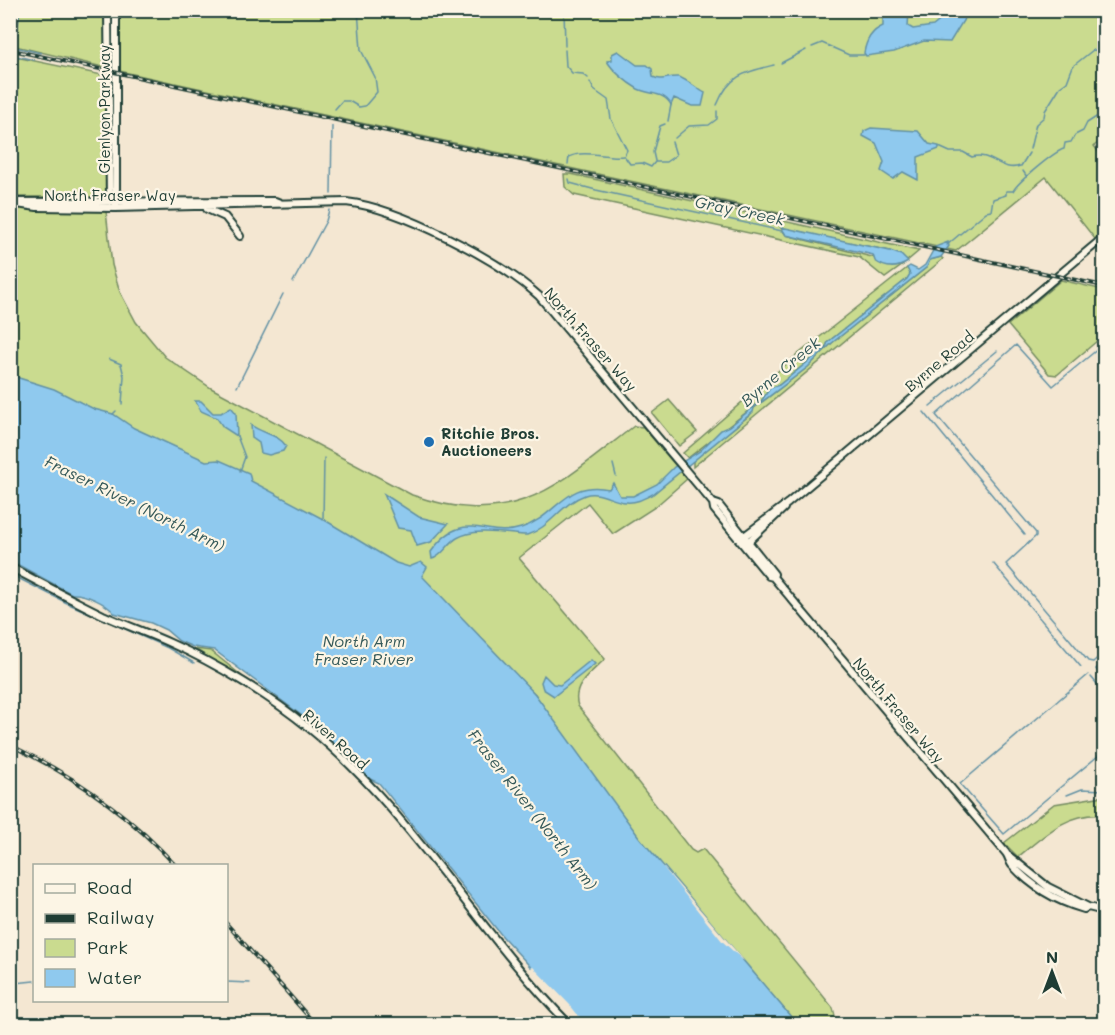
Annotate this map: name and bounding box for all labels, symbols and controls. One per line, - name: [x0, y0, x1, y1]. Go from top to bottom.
- street label: Glenlyon Parkway: [94, 44, 114, 173]
- street label: North Fraser Way: [44, 185, 176, 205]
- water label: Gray Creek: [693, 190, 787, 230]
- street label: North Fraser Way: [540, 283, 642, 395]
- street label: Byrne Road: [900, 326, 978, 396]
- water label: Byrne Creek: [736, 331, 825, 411]
- place label: Ritchie Bros. Auctioneers: [441, 423, 539, 460]
- marker: Ritchie Bros. Auctioneers: [422, 435, 436, 449]
- water label: Fraser River (North Arm): [42, 450, 229, 556]
- water label: North Arm Fraser River: [314, 630, 414, 669]
- street label: North Fraser Way: [849, 653, 949, 767]
- street label: River Road: [299, 704, 373, 774]
- water label: Fraser River (North Arm): [464, 725, 602, 894]
- legend: [33, 864, 228, 1002]
- text: Road: [87, 875, 132, 899]
- text: Railway: [87, 905, 154, 929]
- text: Park: [87, 935, 128, 959]
- north arrow: [1022, 942, 1082, 1002]
- text: N: [1046, 946, 1058, 967]
- text: Water: [87, 965, 142, 989]

